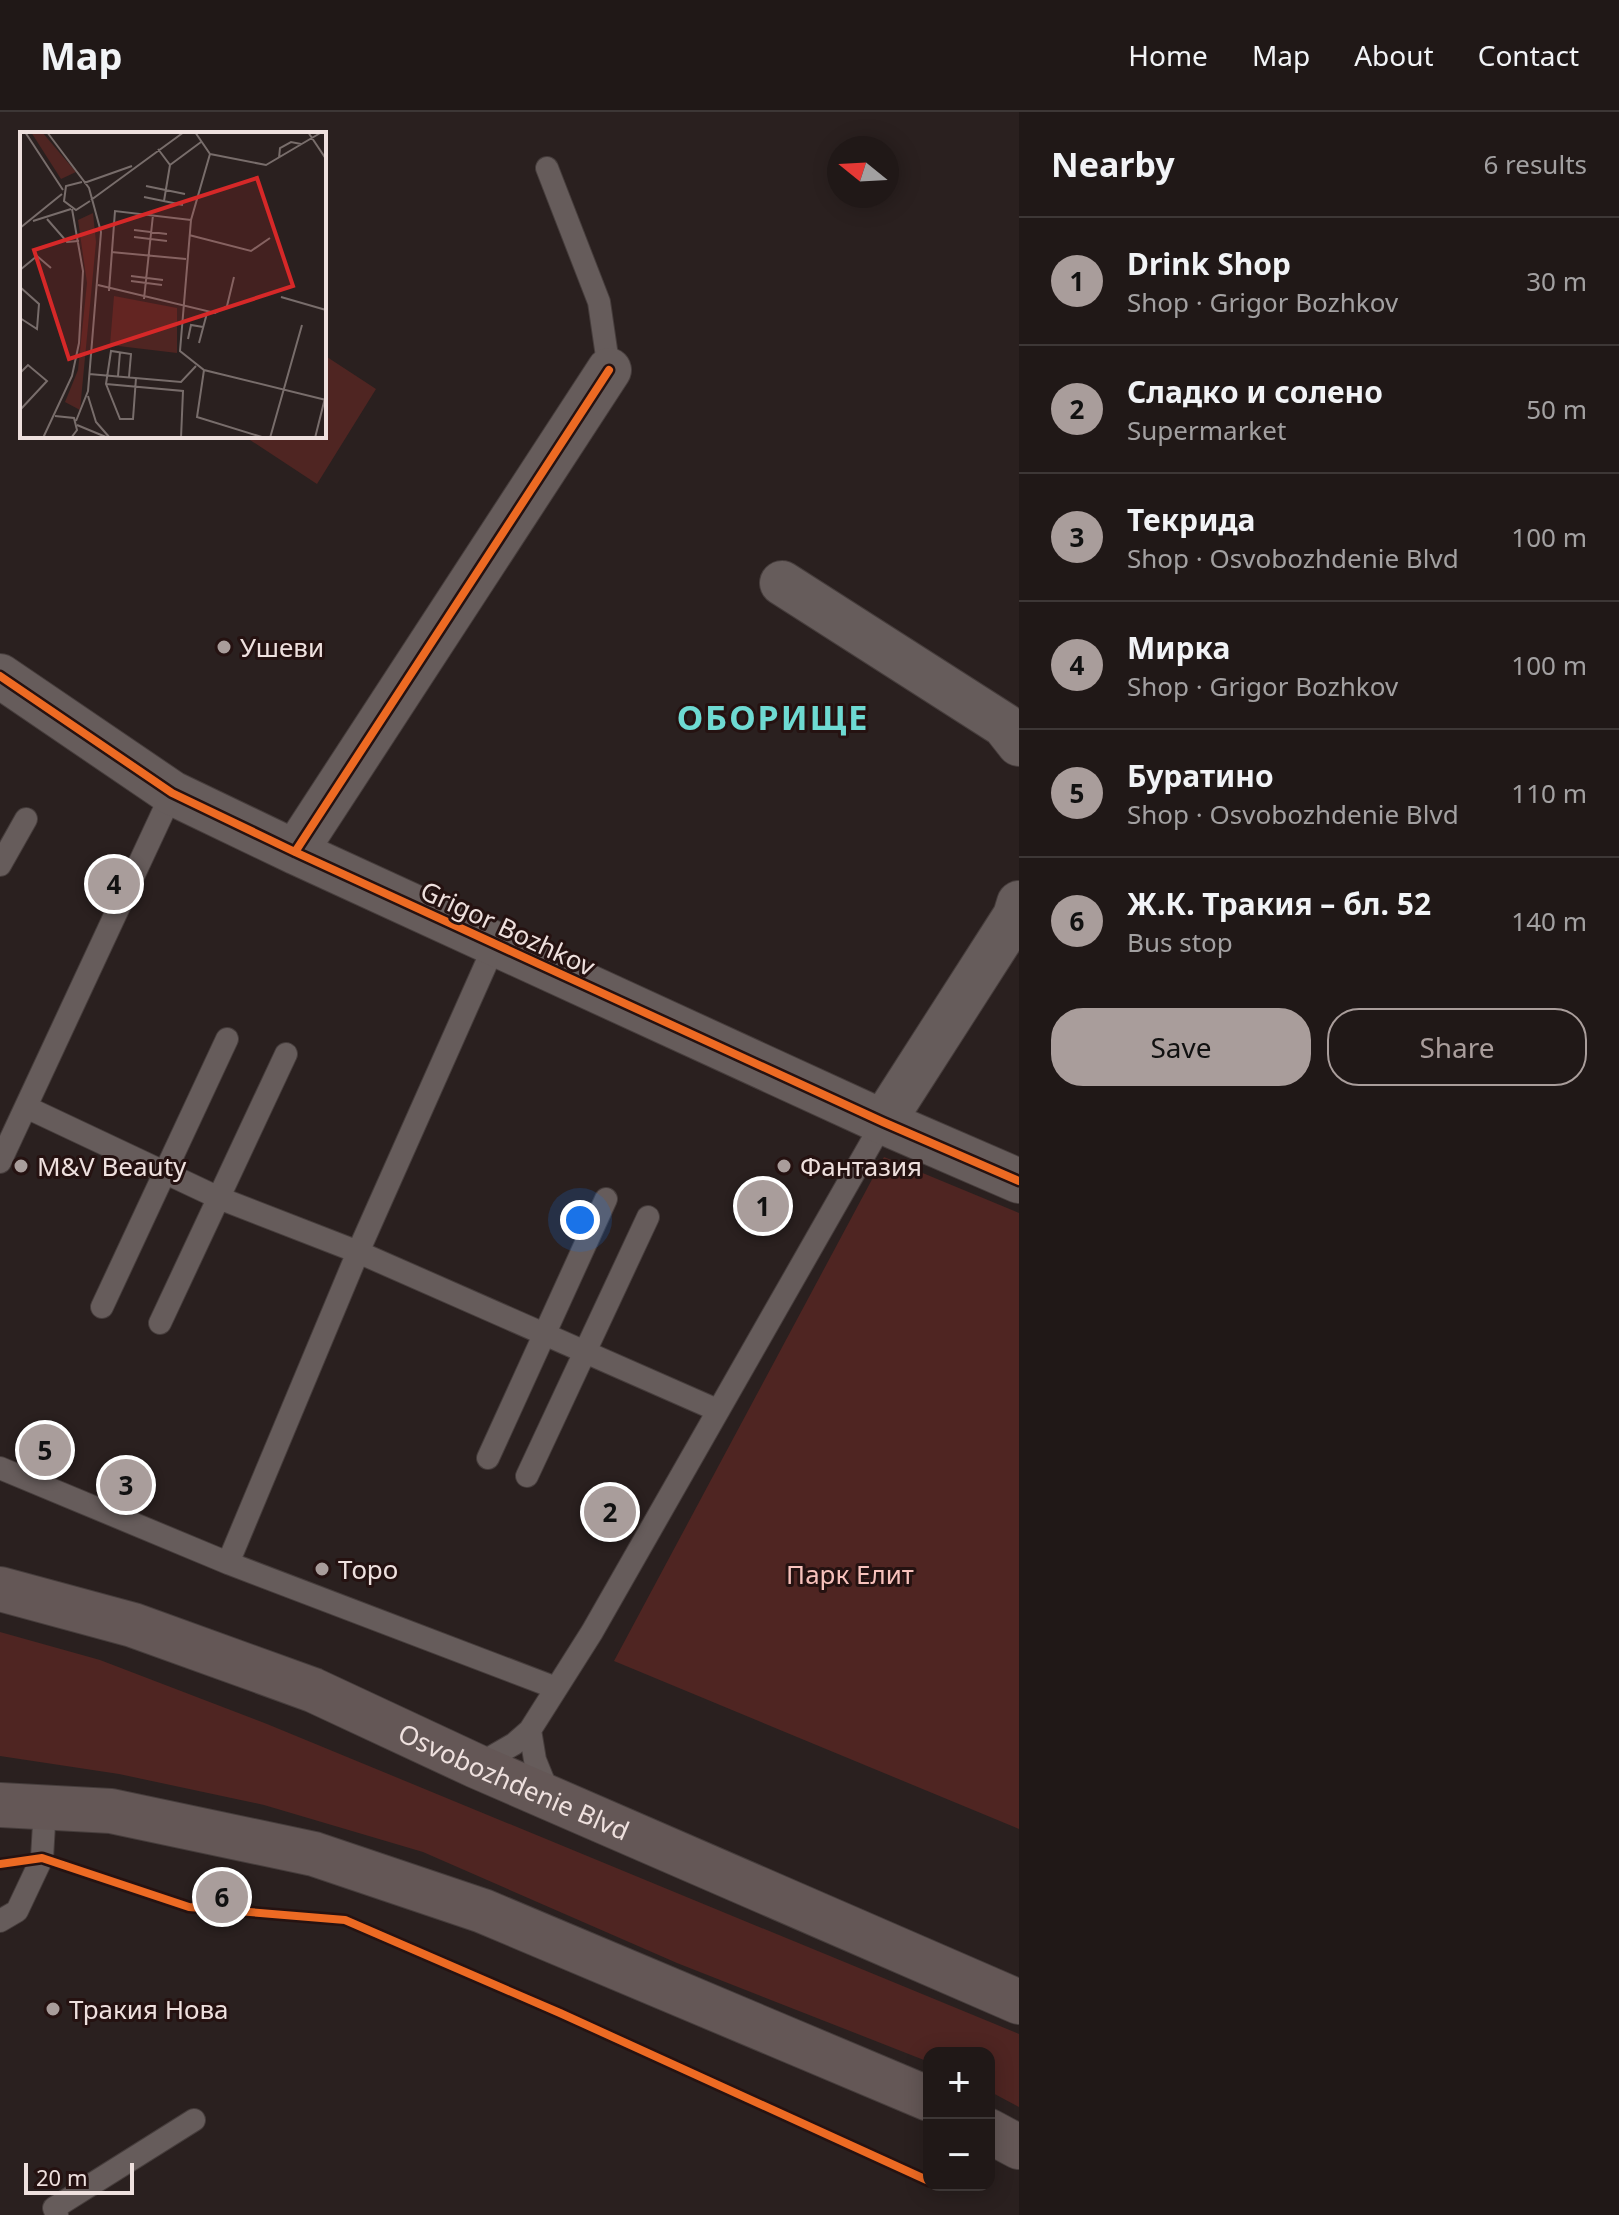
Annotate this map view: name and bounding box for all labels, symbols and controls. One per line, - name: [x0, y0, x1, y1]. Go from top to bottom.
- text: Map: [40, 29, 123, 81]
- text: Home: [1128, 36, 1208, 74]
- text: Map: [1252, 36, 1310, 74]
- text: About: [1354, 36, 1434, 74]
- text: Contact: [1478, 36, 1579, 74]
- inset map: [20, 132, 326, 438]
- north arrow: [827, 136, 899, 208]
- text: Nearby: [1051, 141, 1175, 187]
- text: 6 results: [1483, 146, 1587, 182]
- text: Drink Shop: [1127, 243, 1291, 284]
- text: 1: [1070, 263, 1084, 299]
- text: 30 m: [1526, 263, 1587, 299]
- text: Shop · Grigor Bozhkov: [1127, 284, 1398, 320]
- text: Сладко и солено: [1127, 371, 1383, 412]
- text: 2: [1070, 391, 1084, 427]
- text: 50 m: [1526, 391, 1587, 427]
- text: Supermarket: [1127, 412, 1286, 448]
- text: Текрида: [1127, 499, 1255, 540]
- text: 3: [1070, 519, 1084, 555]
- text: 100 m: [1511, 519, 1587, 555]
- text: Shop · Osvobozhdenie Blvd: [1127, 540, 1459, 576]
- text: Мирка: [1127, 627, 1230, 668]
- place label: Ушеви: [240, 629, 324, 665]
- marker: Ушеви: [215, 638, 233, 656]
- text: 4: [1070, 647, 1084, 683]
- text: 100 m: [1511, 647, 1587, 683]
- text: Shop · Grigor Bozhkov: [1127, 668, 1398, 704]
- district label: ОБОРИЩЕ: [677, 694, 869, 740]
- text: Буратино: [1127, 755, 1274, 796]
- text: 5: [1070, 775, 1084, 811]
- text: 110 m: [1511, 775, 1587, 811]
- text: Shop · Osvobozhdenie Blvd: [1127, 796, 1459, 832]
- pin: 4: [88, 854, 140, 914]
- street label: Grigor Bozhkov: [415, 872, 602, 984]
- text: Ж.К. Тракия – бл. 52: [1127, 883, 1431, 924]
- text: 6: [1070, 903, 1084, 939]
- text: 140 m: [1511, 903, 1587, 939]
- text: Bus stop: [1127, 924, 1233, 960]
- button: Save: [1051, 1008, 1311, 1086]
- button: Share: [1327, 1008, 1587, 1086]
- place label: M&V Beauty: [37, 1148, 187, 1184]
- place label: Фантазия: [800, 1148, 922, 1184]
- marker: M&V Beauty: [12, 1157, 30, 1175]
- marker: Фантазия: [775, 1157, 793, 1175]
- pin: 1: [737, 1176, 789, 1236]
- your location: [560, 1200, 600, 1240]
- pin: 5: [19, 1420, 71, 1480]
- pin: 3: [100, 1455, 152, 1515]
- pin: 2: [584, 1482, 636, 1542]
- place label: Торо: [338, 1551, 398, 1587]
- park label: Парк Елит: [786, 1556, 914, 1592]
- marker: Торо: [313, 1560, 331, 1578]
- street label: Osvobozhdenie Blvd: [393, 1714, 635, 1849]
- pin: 6: [196, 1867, 248, 1927]
- place label: Тракия Нова: [69, 1991, 229, 2027]
- marker: Тракия Нова: [44, 2000, 62, 2018]
- map controls: [923, 2047, 995, 2191]
- button: +: [923, 2047, 995, 2119]
- button: −: [923, 2119, 995, 2191]
- scale bar: [24, 2159, 134, 2195]
- text: 20 m: [36, 2162, 87, 2192]

